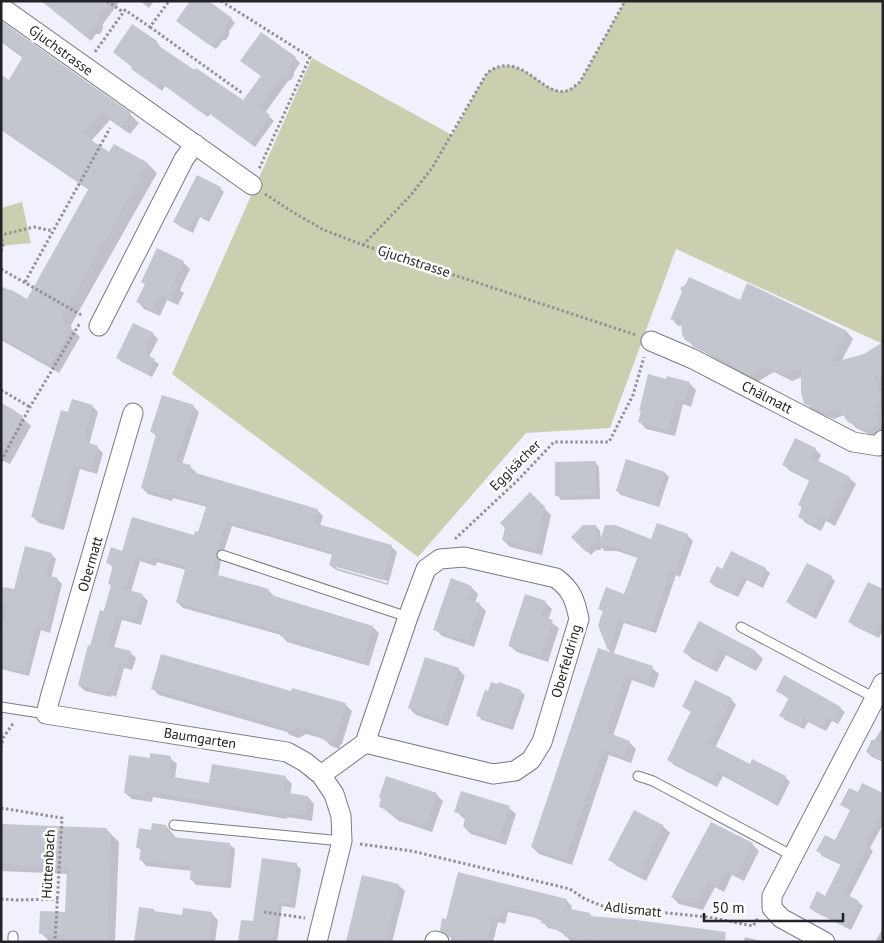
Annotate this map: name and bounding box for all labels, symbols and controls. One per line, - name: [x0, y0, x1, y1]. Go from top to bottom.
- street label: Gjuchstrasse: [25, 21, 97, 79]
- street label: Gjuchstrasse: [376, 241, 452, 281]
- street label: Chälmatt: [739, 377, 796, 418]
- street label: Eggisächer: [486, 435, 545, 494]
- street label: Obermatt: [74, 534, 107, 594]
- street label: Oberfeldring: [547, 622, 585, 700]
- street label: Baumgarten: [163, 723, 237, 753]
- street label: Hüttenbach: [37, 829, 59, 899]
- scale bar: [704, 890, 843, 922]
- street label: Adlismatt: [604, 897, 663, 921]
- text: 50 m: [712, 898, 745, 917]

